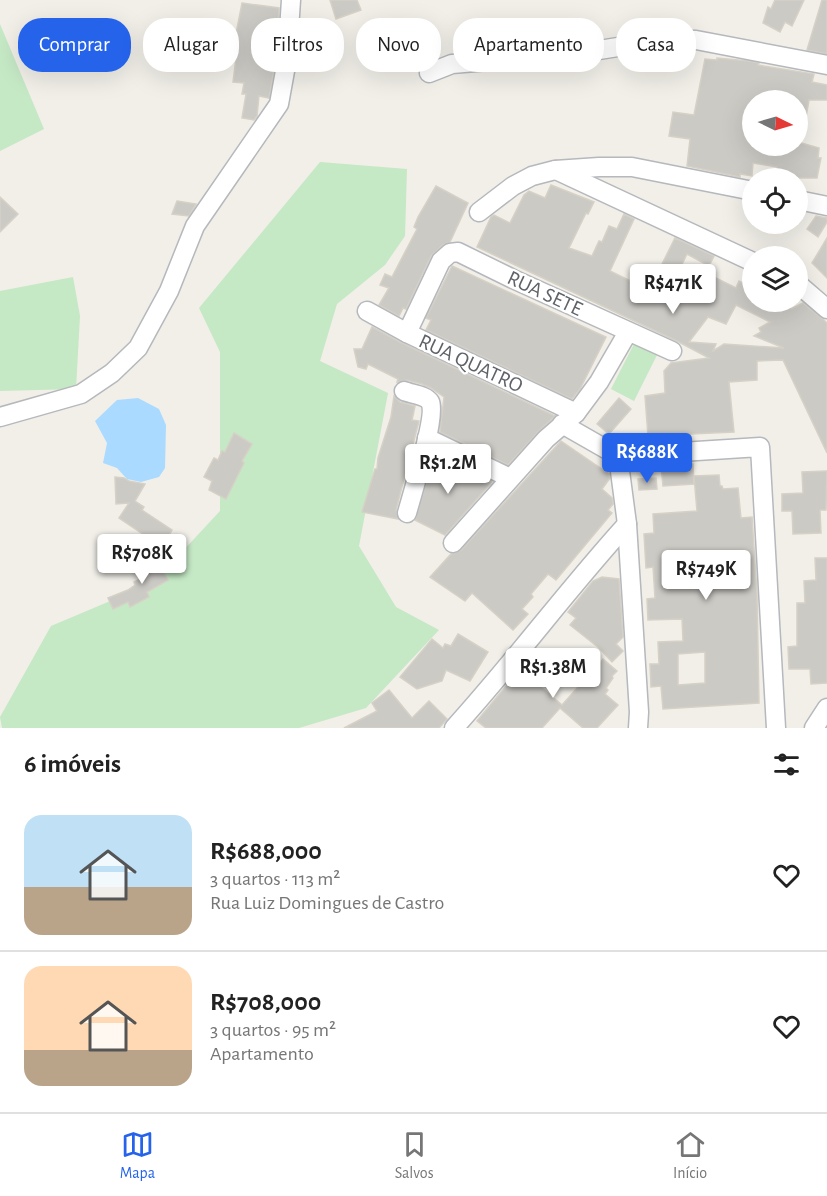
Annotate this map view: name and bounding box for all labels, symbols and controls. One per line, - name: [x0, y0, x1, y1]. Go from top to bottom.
- chip: Comprar: [18, 18, 131, 72]
- chip: Alugar: [143, 18, 239, 72]
- chip: Filtros: [251, 18, 344, 72]
- chip: Novo: [356, 18, 441, 72]
- chip: Apartamento: [453, 18, 604, 72]
- chip: Casa: [616, 18, 696, 72]
- north arrow: [742, 90, 808, 156]
- map controls: [742, 90, 808, 312]
- button: locate: [742, 168, 808, 234]
- button: layers: [742, 246, 808, 312]
- pin: R$471K: [624, 264, 722, 315]
- street label: RUA SETE: [504, 267, 586, 320]
- text: R$471K: [644, 273, 702, 293]
- street label: RUA QUATRO: [416, 330, 526, 397]
- pin: R$688K: [598, 433, 696, 484]
- text: R$688K: [616, 442, 678, 462]
- pin: R$1.2M: [399, 444, 497, 495]
- text: R$1.2M: [419, 453, 477, 473]
- pin: R$708K: [93, 534, 191, 585]
- text: R$708K: [111, 543, 173, 563]
- pin: R$749K: [657, 550, 755, 601]
- text: R$749K: [676, 559, 736, 579]
- pin: R$1.38M: [498, 648, 608, 699]
- text: R$1.38M: [520, 657, 587, 677]
- icon: filters: [770, 748, 803, 781]
- text: 6 imóveis: [24, 751, 121, 777]
- text: R$688,000: [210, 838, 322, 864]
- icon: home: [72, 839, 144, 911]
- icon: heart: [770, 859, 803, 892]
- text: 3 quartos · 113 m²: [210, 869, 340, 889]
- text: Rua Luiz Domingues de Castro: [210, 893, 444, 913]
- text: R$708,000: [210, 989, 321, 1015]
- icon: home: [72, 990, 144, 1062]
- icon: heart: [770, 1010, 803, 1043]
- text: 3 quartos · 95 m²: [210, 1020, 336, 1040]
- text: Apartamento: [210, 1044, 314, 1064]
- tab: Mapa: [120, 1128, 155, 1183]
- tab: Salvos: [395, 1128, 434, 1183]
- tab: Início: [673, 1128, 707, 1183]

